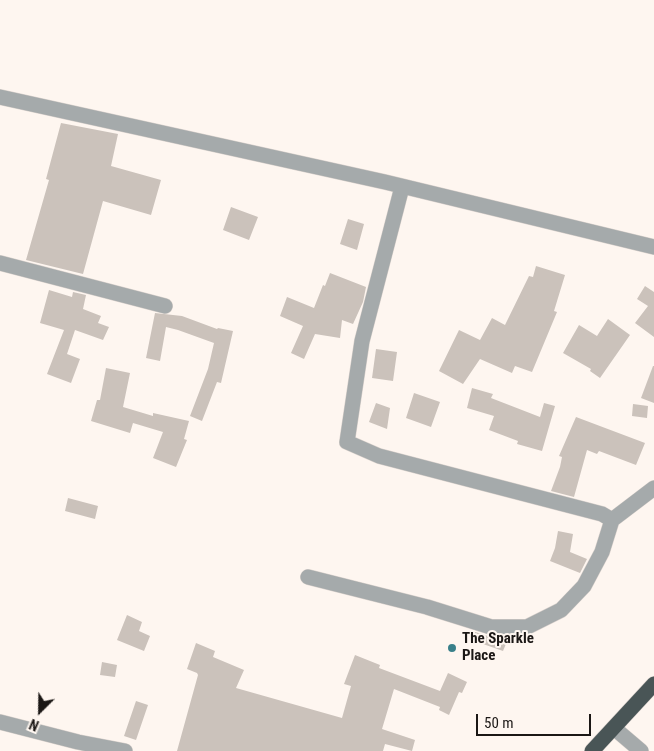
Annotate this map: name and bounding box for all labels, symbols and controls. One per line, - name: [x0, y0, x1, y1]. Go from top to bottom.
- place label: The Sparkle Place: [462, 630, 534, 665]
- marker: The Sparkle Place: [446, 642, 458, 654]
- north arrow: [15, 686, 65, 736]
- scale bar: [479, 704, 594, 736]
- text: 50 m: [484, 714, 514, 732]
- text: N: [27, 716, 41, 734]

